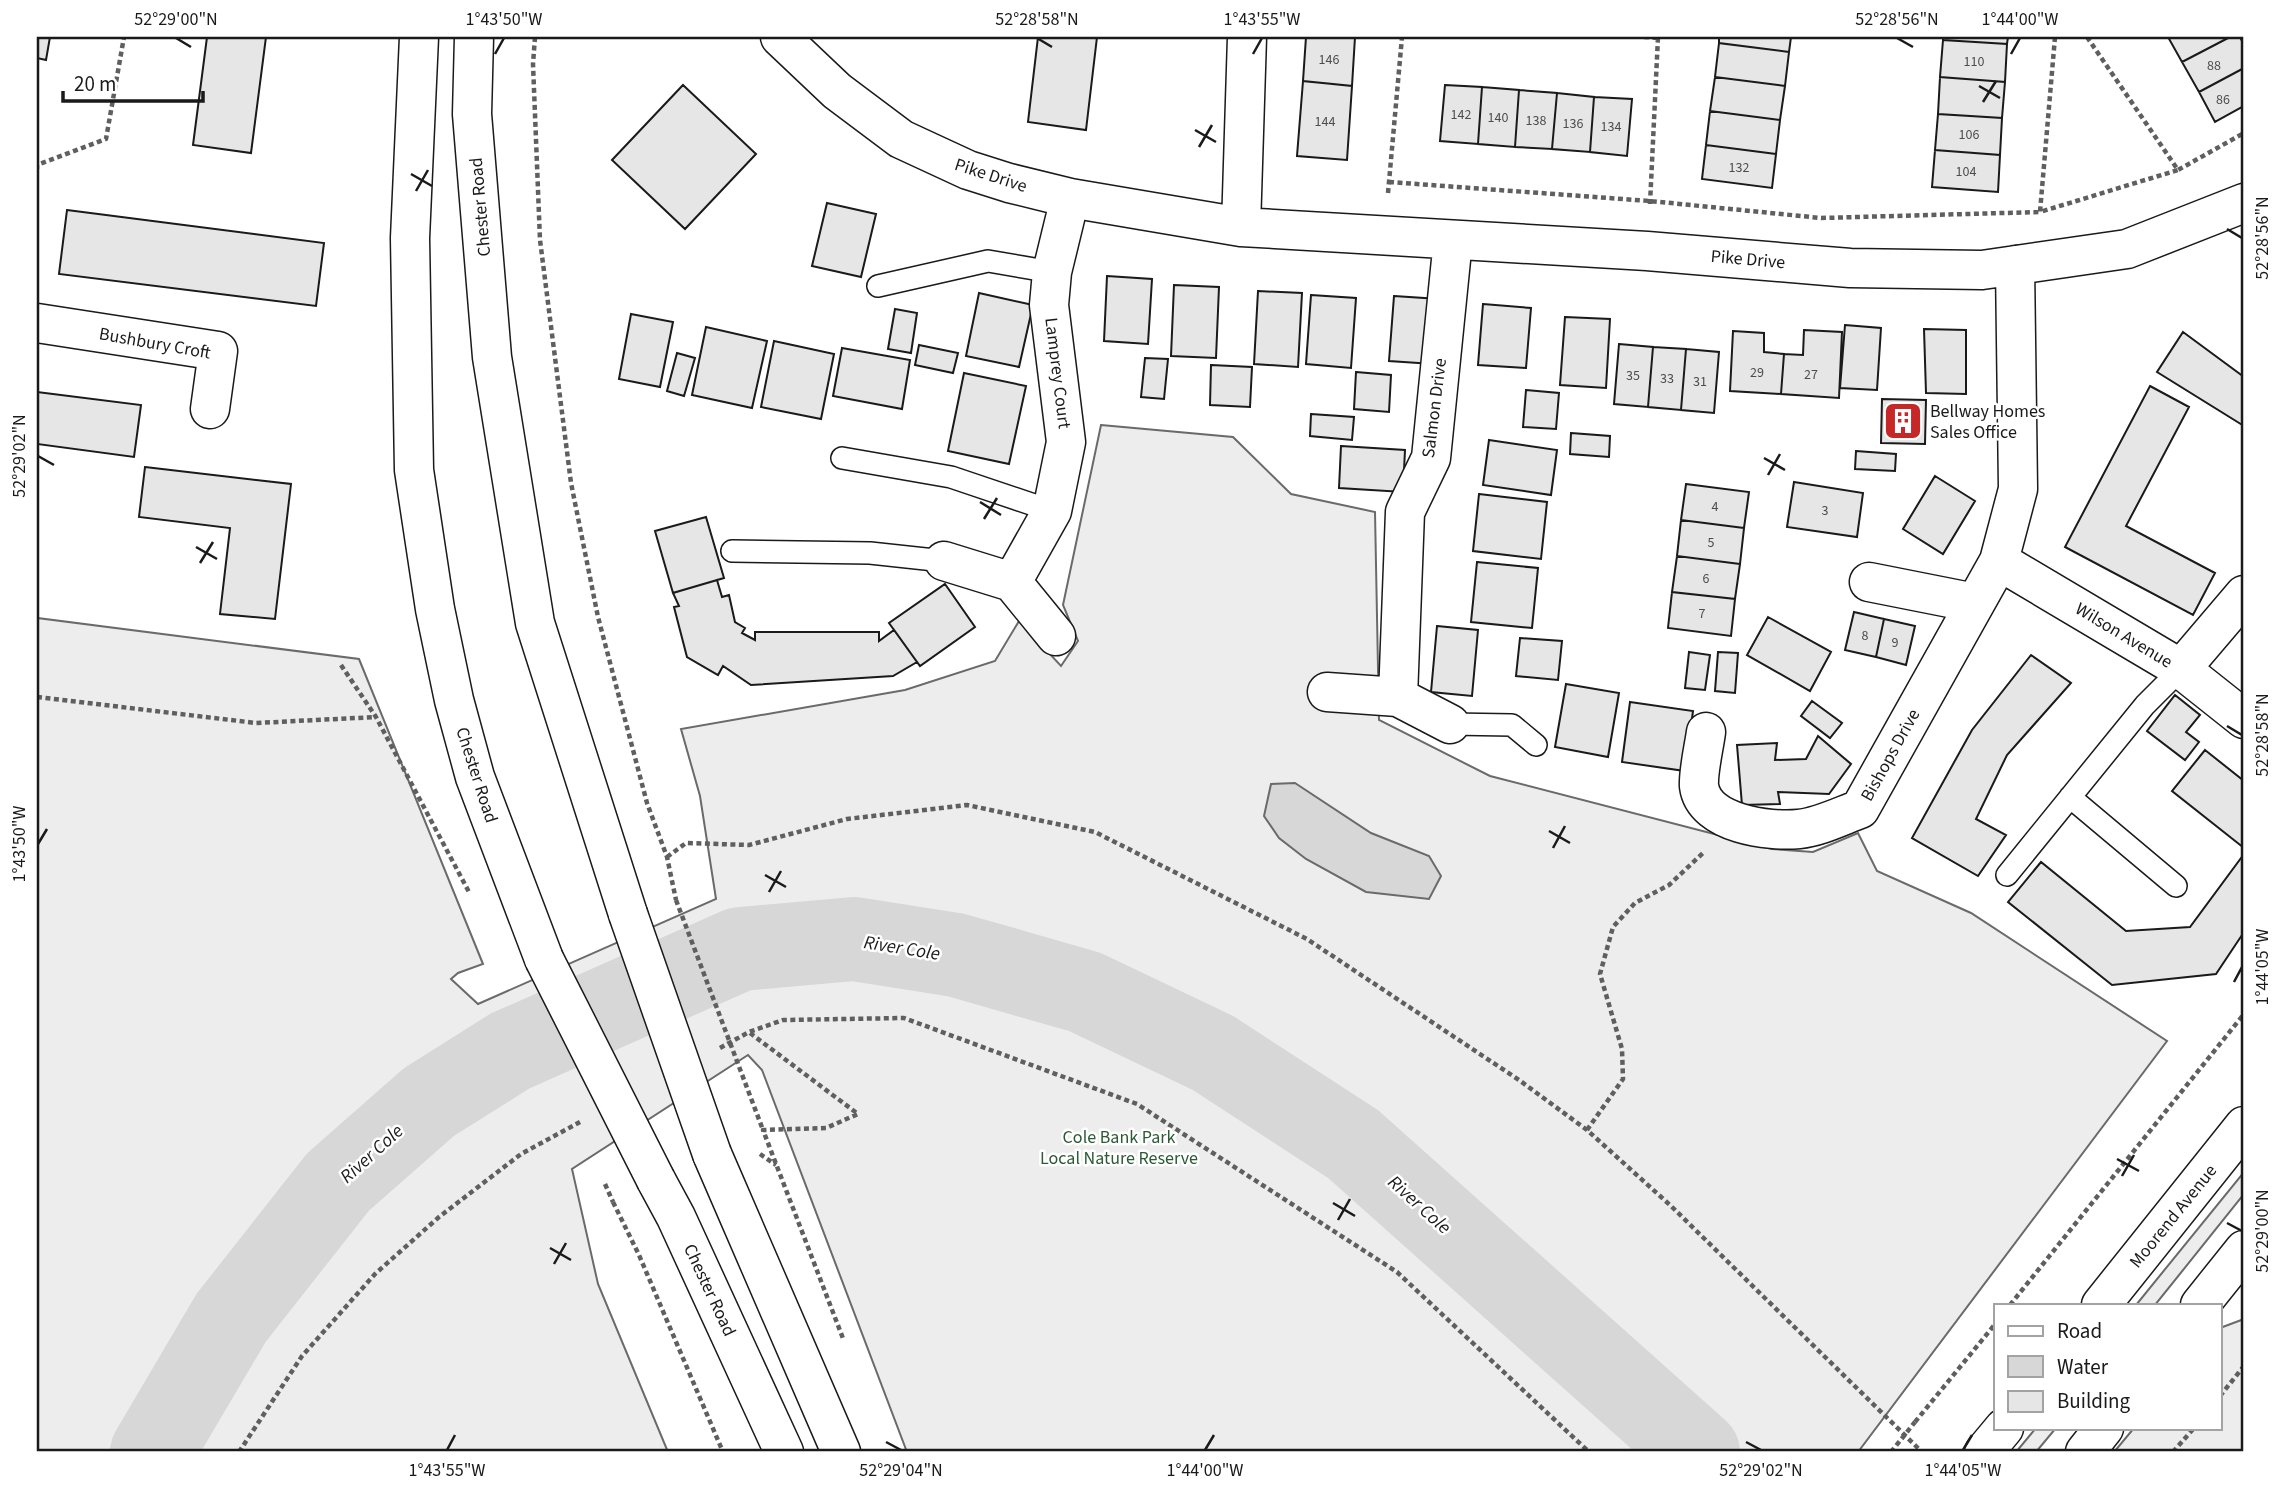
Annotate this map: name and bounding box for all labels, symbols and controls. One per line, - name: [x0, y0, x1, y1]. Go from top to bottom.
- text: 52°29'00"N: [134, 7, 218, 32]
- text: 1°43'50"W: [466, 7, 543, 32]
- text: 52°28'58"N: [995, 7, 1079, 32]
- text: 1°43'55"W: [1224, 7, 1301, 32]
- text: 52°28'56"N: [1855, 7, 1939, 32]
- text: 1°44'00"W: [1982, 7, 2059, 32]
- house number: 146: [1319, 50, 1339, 70]
- house number: 110: [1964, 52, 1984, 72]
- house number: 88: [2207, 56, 2221, 76]
- scale bar: [63, 60, 203, 104]
- text: 20 m: [74, 69, 116, 99]
- house number: 86: [2216, 90, 2230, 110]
- house number: 142: [1451, 105, 1471, 125]
- house number: 140: [1488, 108, 1508, 128]
- house number: 138: [1526, 111, 1546, 131]
- house number: 144: [1315, 112, 1335, 132]
- house number: 136: [1563, 114, 1583, 134]
- house number: 134: [1601, 117, 1621, 137]
- house number: 106: [1959, 125, 1979, 145]
- street label: Pike Drive: [951, 152, 1030, 199]
- street label: Chester Road: [464, 156, 497, 258]
- house number: 132: [1729, 158, 1749, 178]
- house number: 104: [1956, 162, 1976, 182]
- text: 52°28'56"N: [2250, 196, 2275, 280]
- street label: Pike Drive: [1710, 244, 1786, 275]
- street label: Lamprey Court: [1038, 316, 1077, 430]
- street label: Bushbury Croft: [97, 321, 213, 366]
- street label: Salmon Drive: [1416, 357, 1453, 459]
- house number: 29: [1750, 363, 1764, 383]
- house number: 27: [1804, 365, 1818, 385]
- house number: 35: [1626, 366, 1640, 386]
- house number: 33: [1660, 369, 1674, 389]
- house number: 31: [1693, 372, 1707, 392]
- place label: Bellway Homes Sales Office: [1930, 399, 2045, 445]
- building icon: Bellway Homes Sales Office: [1882, 400, 1924, 442]
- text: 52°29'02"N: [7, 414, 32, 498]
- house number: 4: [1712, 497, 1719, 517]
- house number: 3: [1822, 501, 1829, 521]
- house number: 5: [1708, 533, 1715, 553]
- house number: 6: [1703, 569, 1710, 589]
- street label: Wilson Avenue: [2070, 597, 2177, 674]
- house number: 7: [1699, 604, 1706, 624]
- house number: 8: [1862, 626, 1869, 646]
- house number: 9: [1892, 633, 1899, 653]
- text: 52°28'58"N: [2250, 693, 2275, 777]
- street label: Bishops Drive: [1855, 704, 1926, 806]
- street label: Chester Road: [449, 724, 504, 826]
- text: 1°43'50"W: [7, 806, 32, 883]
- water label: River Cole: [862, 929, 942, 968]
- text: 1°44'05"W: [2250, 929, 2275, 1006]
- water label: River Cole: [334, 1118, 410, 1190]
- park label: Cole Bank Park Local Nature Reserve: [1040, 1125, 1198, 1171]
- street label: Moorend Avenue: [2124, 1159, 2223, 1273]
- water label: River Cole: [1381, 1169, 1457, 1241]
- text: 52°29'00"N: [2250, 1189, 2275, 1273]
- street label: Chester Road: [677, 1240, 742, 1341]
- legend: [1994, 1304, 2222, 1430]
- text: Road: [2057, 1316, 2102, 1346]
- text: Water: [2057, 1352, 2109, 1382]
- text: Building: [2057, 1386, 2131, 1416]
- text: 1°43'55"W: [409, 1458, 486, 1483]
- text: 52°29'04"N: [859, 1458, 943, 1483]
- text: 1°44'00"W: [1167, 1458, 1244, 1483]
- text: 52°29'02"N: [1719, 1458, 1803, 1483]
- text: 1°44'05"W: [1925, 1458, 2002, 1483]

